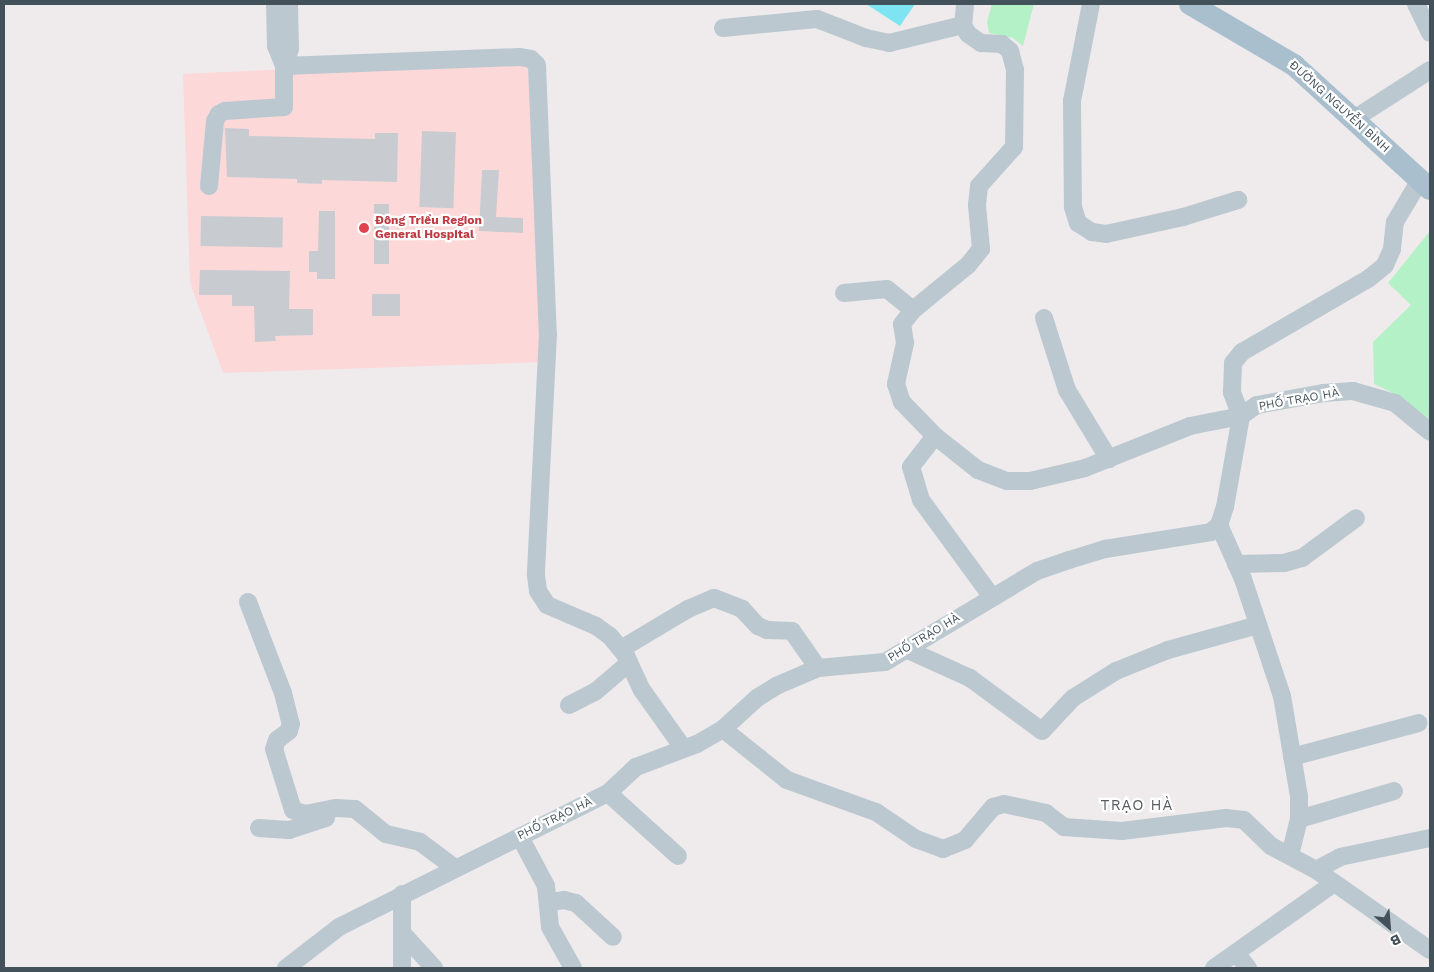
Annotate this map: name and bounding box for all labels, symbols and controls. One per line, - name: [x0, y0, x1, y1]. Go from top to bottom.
- street label: ĐƯỜNG NGUYỄN BÌNH: [1286, 58, 1392, 156]
- place label: Đông Triều Region General Hospital: [375, 214, 482, 242]
- marker: Đông Triều Region General Hospital: [357, 221, 371, 235]
- street label: PHỐ TRẠO HÀ: [1257, 386, 1341, 414]
- street label: PHỐ TRẠO HÀ: [885, 611, 963, 665]
- street label: PHỐ TRẠO HÀ: [515, 795, 595, 843]
- district label: TRẠO HÀ: [1100, 797, 1174, 815]
- north arrow: [1364, 902, 1414, 952]
- text: B: [1388, 931, 1404, 950]

